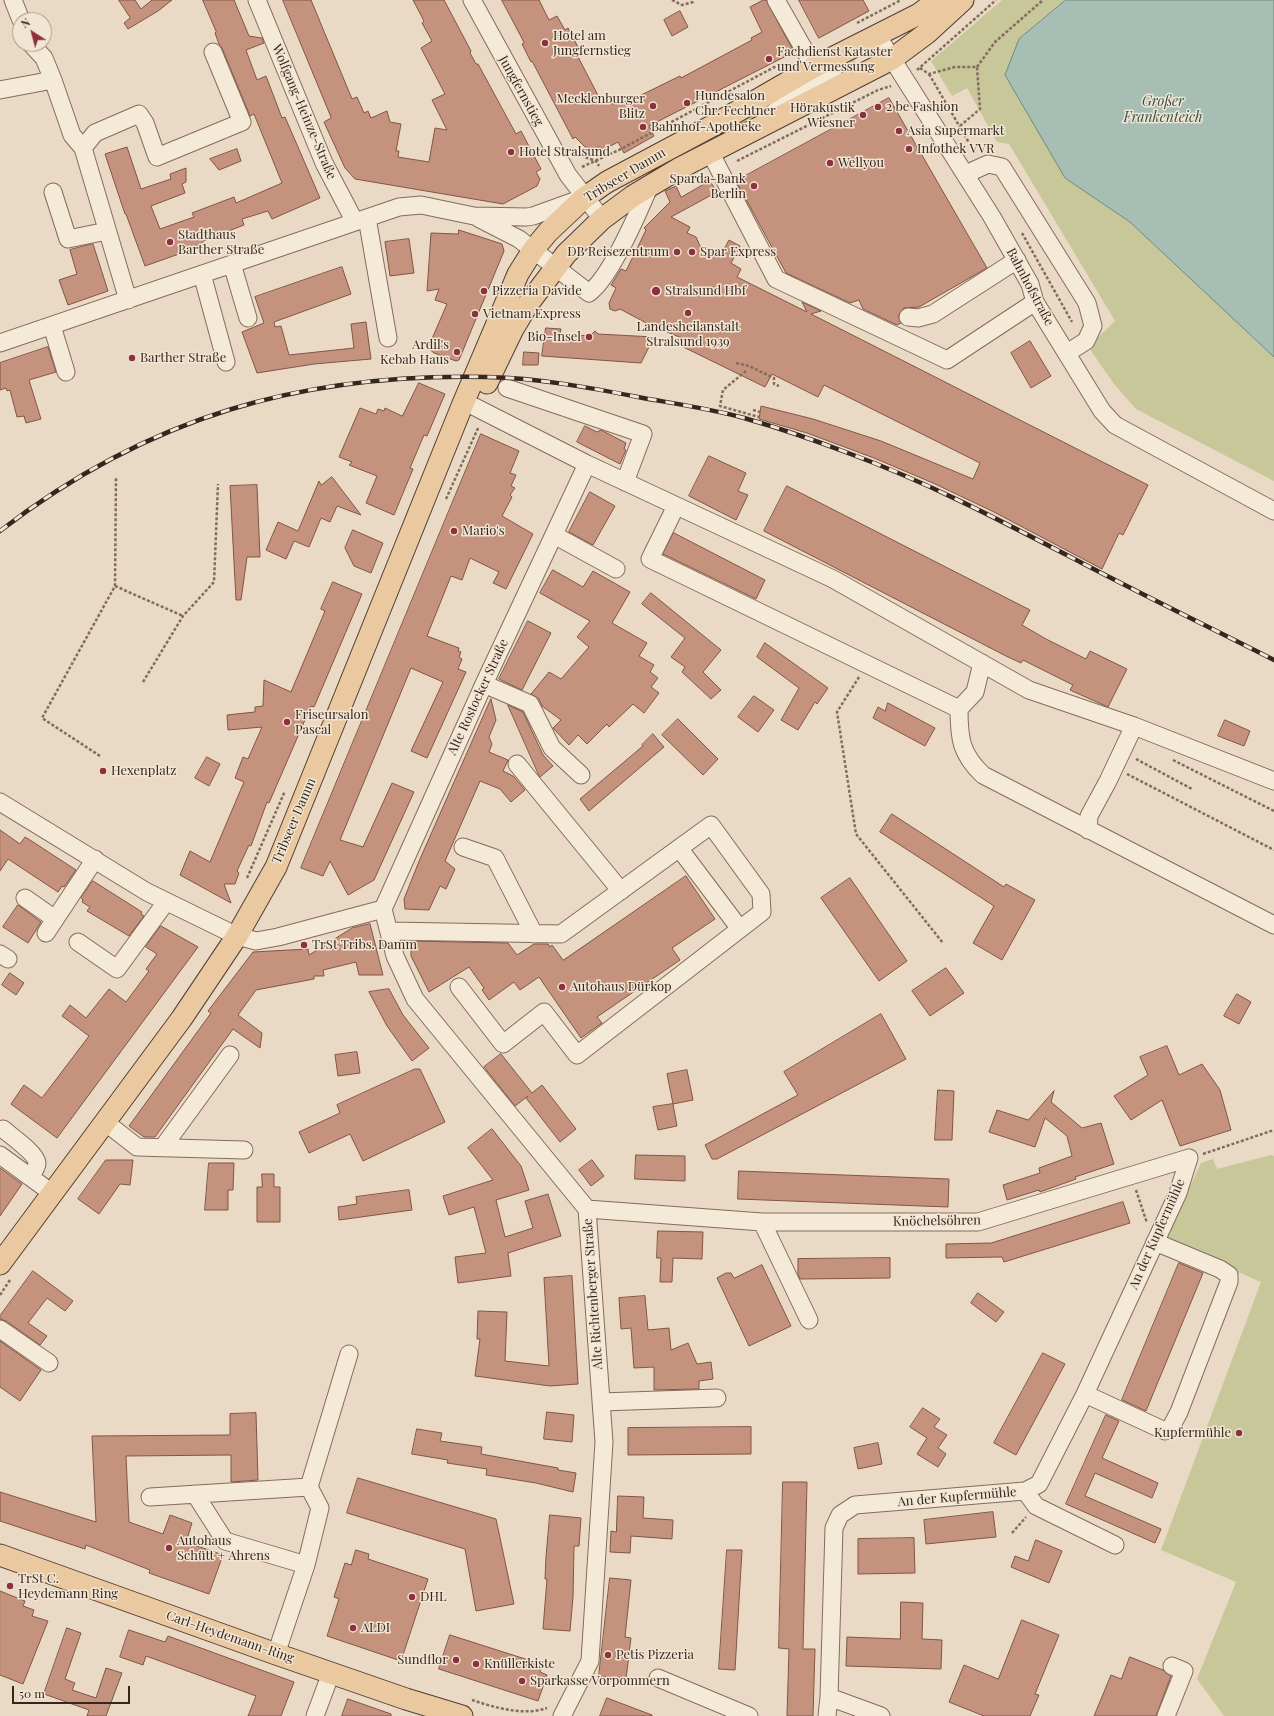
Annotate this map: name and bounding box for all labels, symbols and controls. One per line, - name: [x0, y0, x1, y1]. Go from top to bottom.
- north arrow: [12, 12, 52, 52]
- text: N: [18, 14, 33, 31]
- place label: Hotel am Jungfernstieg: [553, 28, 631, 59]
- marker: Hotel am Jungfernstieg: [540, 38, 550, 48]
- street label: Wolfgang-Heinze-Straße: [268, 42, 340, 182]
- place label: Fachdienst Kataster und Vermessung: [777, 44, 893, 75]
- street label: Jungfernstieg: [495, 53, 547, 129]
- marker: Fachdienst Kataster und Vermessung: [764, 54, 774, 64]
- place label: Hundesalon Chr. Fechtner: [695, 88, 776, 119]
- place label: Mecklenburger Blitz: [557, 91, 645, 122]
- water label: Großer Frankenteich: [1124, 94, 1202, 126]
- marker: Hundesalon Chr. Fechtner: [682, 98, 692, 108]
- place label: 2 be Fashion: [886, 99, 958, 115]
- place label: Hörakustik Wiesner: [790, 100, 855, 131]
- marker: Mecklenburger Blitz: [648, 101, 658, 111]
- marker: 2 be Fashion: [873, 102, 883, 112]
- marker: Hörakustik Wiesner: [858, 110, 868, 120]
- place label: Bahnhof-Apotheke: [651, 119, 761, 135]
- marker: Bahnhof-Apotheke: [638, 122, 648, 132]
- place label: Asia Supermarkt: [907, 123, 1004, 139]
- marker: Asia Supermarkt: [894, 126, 904, 136]
- place label: Infothek VVR: [917, 141, 994, 157]
- place label: Hotel Stralsund: [519, 144, 610, 160]
- marker: Infothek VVR: [904, 144, 914, 154]
- street label: Tribseer Damm: [582, 145, 668, 205]
- marker: Hotel Stralsund: [506, 147, 516, 157]
- place label: Wellyou: [838, 155, 884, 171]
- marker: Wellyou: [825, 158, 835, 168]
- place label: Sparda-Bank Berlin: [670, 171, 746, 202]
- marker: Sparda-Bank Berlin: [749, 181, 759, 191]
- place label: Stadthaus Barther Straße: [178, 227, 264, 258]
- marker: Stadthaus Barther Straße: [165, 237, 175, 247]
- place label: DB Reisezentrum: [567, 244, 669, 260]
- place label: Spar Express: [700, 244, 776, 260]
- street label: Bahnhofstraße: [1003, 245, 1057, 329]
- marker: DB Reisezentrum: [672, 247, 682, 257]
- marker: Spar Express: [687, 247, 697, 257]
- place label: Pizzeria Davide: [492, 283, 582, 299]
- place label: Stralsund Hbf: [665, 283, 746, 299]
- marker: Stralsund Hbf: [650, 285, 662, 297]
- marker: Pizzeria Davide: [479, 286, 489, 296]
- place label: Vietnam Express: [483, 306, 581, 322]
- marker: Landesheilanstalt Stralsund 1939: [683, 308, 693, 318]
- marker: Vietnam Express: [470, 309, 480, 319]
- place label: Landesheilanstalt Stralsund 1939: [636, 319, 740, 350]
- place label: Bio-Insel: [527, 329, 581, 345]
- marker: Bio-Insel: [584, 332, 594, 342]
- place label: Ardil's Kebab Haus: [380, 337, 449, 368]
- marker: Ardil's Kebab Haus: [452, 347, 462, 357]
- place label: Barther Straße: [140, 350, 226, 366]
- marker: Barther Straße: [127, 353, 137, 363]
- place label: Mario's: [462, 523, 504, 539]
- marker: Mario's: [449, 526, 459, 536]
- street label: Alte Rostocker Straße: [444, 637, 512, 757]
- place label: Friseursalon Pascal: [295, 707, 368, 738]
- marker: Friseursalon Pascal: [282, 717, 292, 727]
- place label: Hexenplatz: [111, 763, 176, 779]
- marker: Hexenplatz: [98, 766, 108, 776]
- street label: Tribseer Damm: [269, 776, 319, 866]
- place label: TrSt Tribs. Damm: [312, 937, 417, 953]
- marker: TrSt Tribs. Damm: [299, 940, 309, 950]
- place label: Autohaus Dürkop: [570, 979, 672, 995]
- marker: Autohaus Dürkop: [557, 982, 567, 992]
- street label: An der Kupfermühle: [1126, 1176, 1188, 1292]
- street label: Knöchelsöhren: [893, 1212, 981, 1230]
- street label: Alte Richtenberger Straße: [580, 1218, 606, 1370]
- place label: Kupfermühle: [1154, 1425, 1231, 1441]
- marker: Kupfermühle: [1234, 1428, 1244, 1438]
- street label: An der Kupfermühle: [897, 1484, 1017, 1510]
- place label: Autohaus Schütt + Ahrens: [177, 1533, 270, 1564]
- marker: Autohaus Schütt + Ahrens: [164, 1543, 174, 1553]
- place label: TrSt C. Heydemann Ring: [18, 1571, 118, 1602]
- marker: TrSt C. Heydemann Ring: [5, 1581, 15, 1591]
- place label: DHL: [420, 1589, 447, 1605]
- marker: DHL: [407, 1592, 417, 1602]
- street label: Carl-Heydemann-Ring: [164, 1608, 296, 1666]
- place label: ALDI: [361, 1620, 390, 1636]
- marker: ALDI: [348, 1623, 358, 1633]
- place label: Petis Pizzeria: [616, 1647, 694, 1663]
- marker: Petis Pizzeria: [603, 1650, 613, 1660]
- place label: Sundflor: [397, 1652, 448, 1668]
- marker: Sundflor: [451, 1655, 461, 1665]
- place label: Knüllerkiste: [484, 1656, 555, 1672]
- marker: Knüllerkiste: [471, 1659, 481, 1669]
- place label: Sparkasse Vorpommern: [530, 1673, 670, 1689]
- marker: Sparkasse Vorpommern: [517, 1676, 527, 1686]
- scale bar: [14, 1678, 132, 1704]
- text: 50 m: [19, 1685, 45, 1701]

